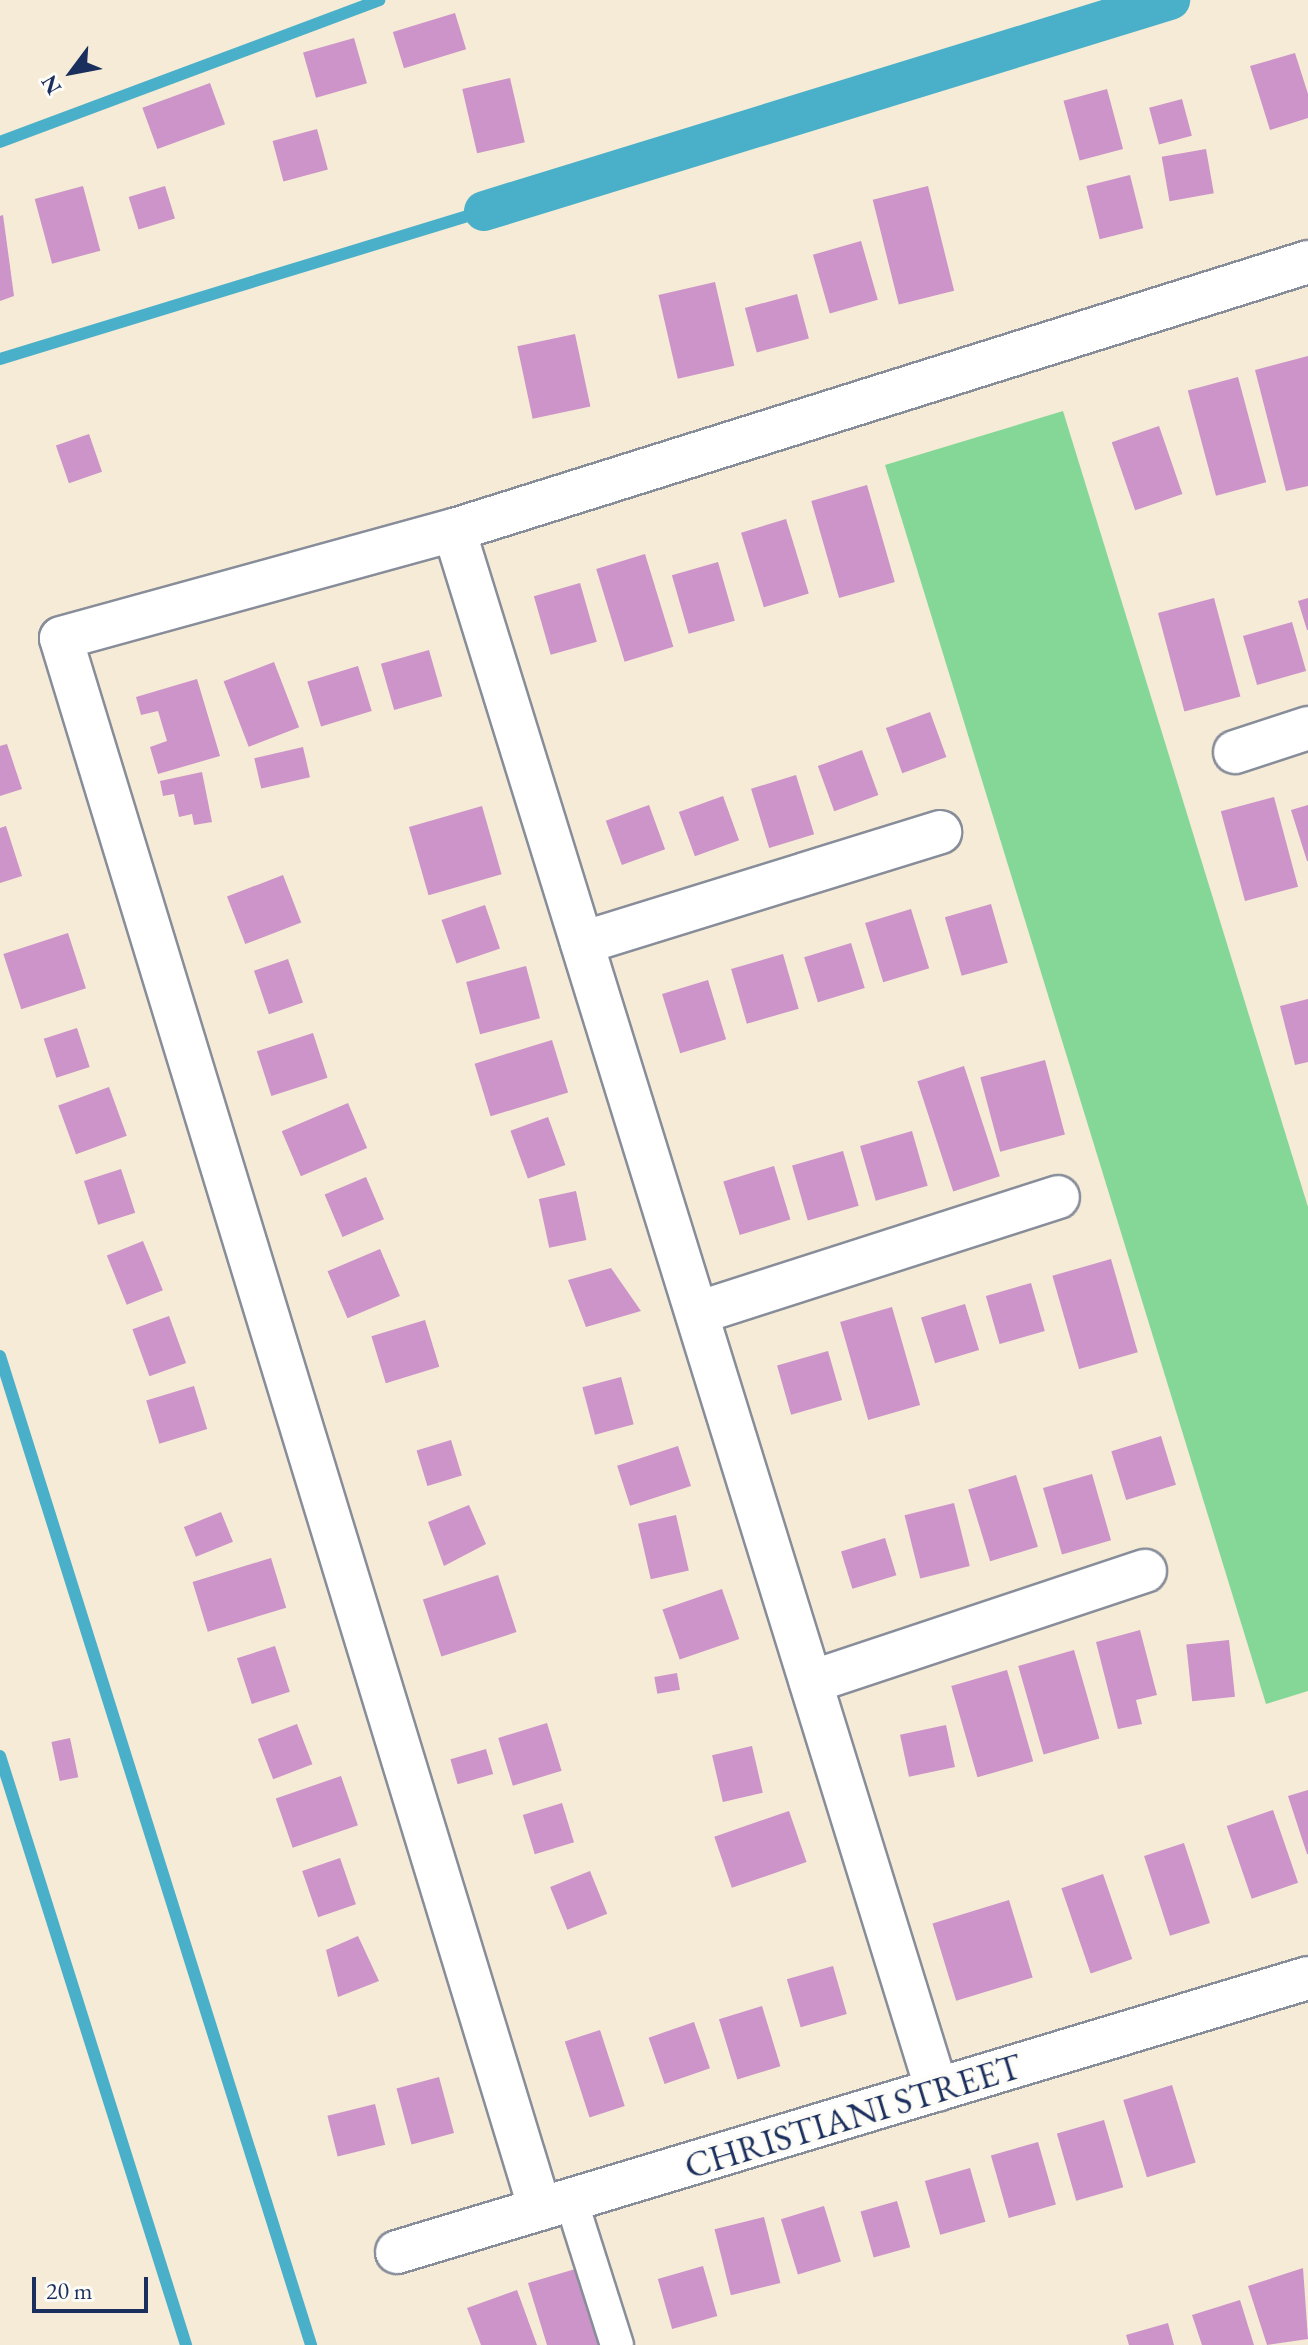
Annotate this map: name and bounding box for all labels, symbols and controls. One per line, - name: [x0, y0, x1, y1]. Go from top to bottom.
- north arrow: [32, 32, 112, 112]
- text: N: [34, 70, 68, 100]
- street label: CHRISTIANI STREET: [679, 2044, 1027, 2188]
- scale bar: [36, 2261, 152, 2311]
- text: 20 m: [46, 2275, 93, 2306]

